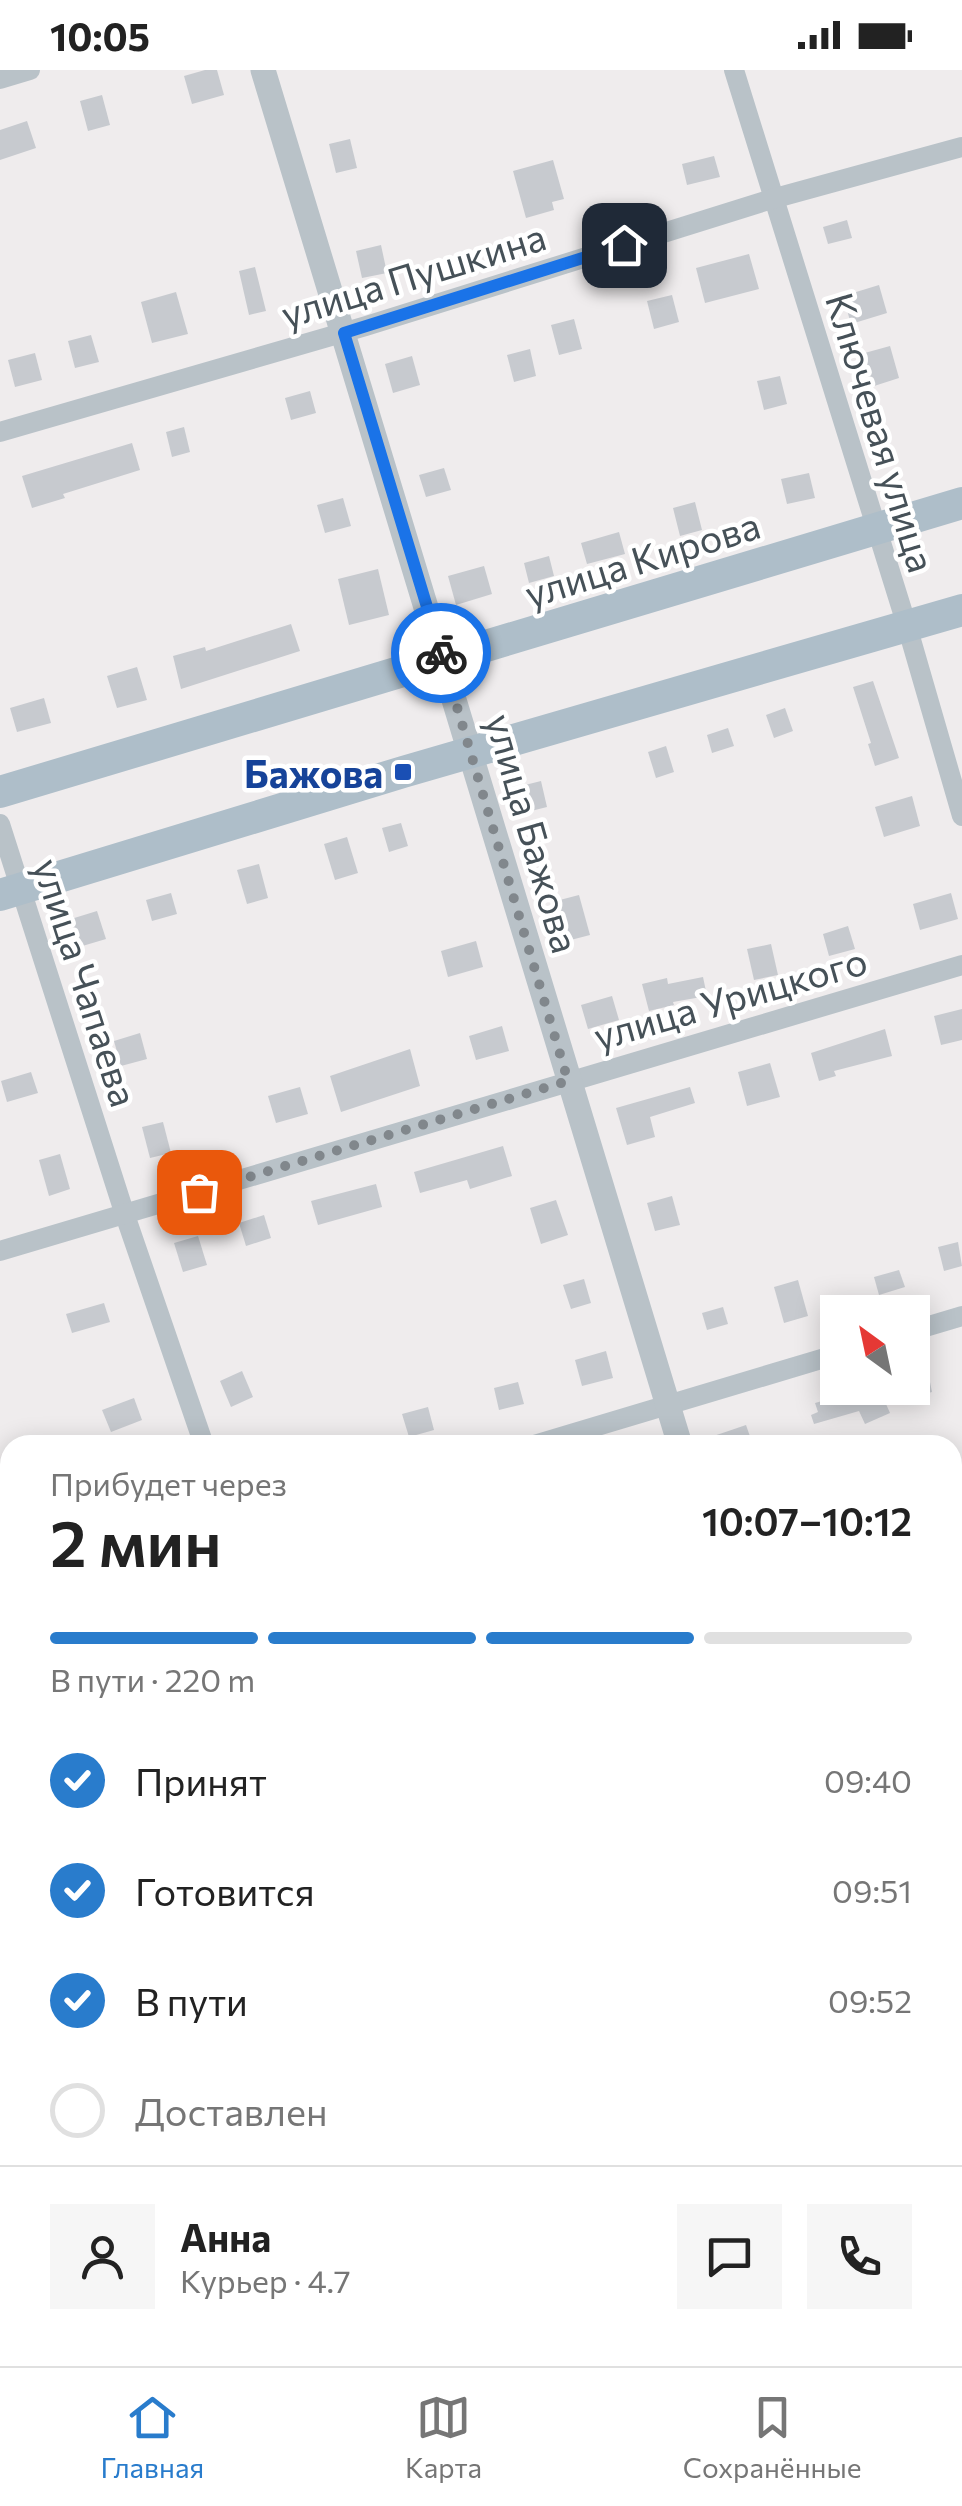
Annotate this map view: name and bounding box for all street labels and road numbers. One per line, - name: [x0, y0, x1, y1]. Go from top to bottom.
- street label: улица Пушкина: [275, 211, 551, 337]
- street label: Ключевая улица: [817, 287, 947, 577]
- street label: улица Кирова: [519, 500, 765, 616]
- street label: улица Бажова: [477, 708, 591, 958]
- street label: улица Чапаева: [25, 852, 149, 1112]
- street label: улица Урицкого: [588, 936, 872, 1058]

